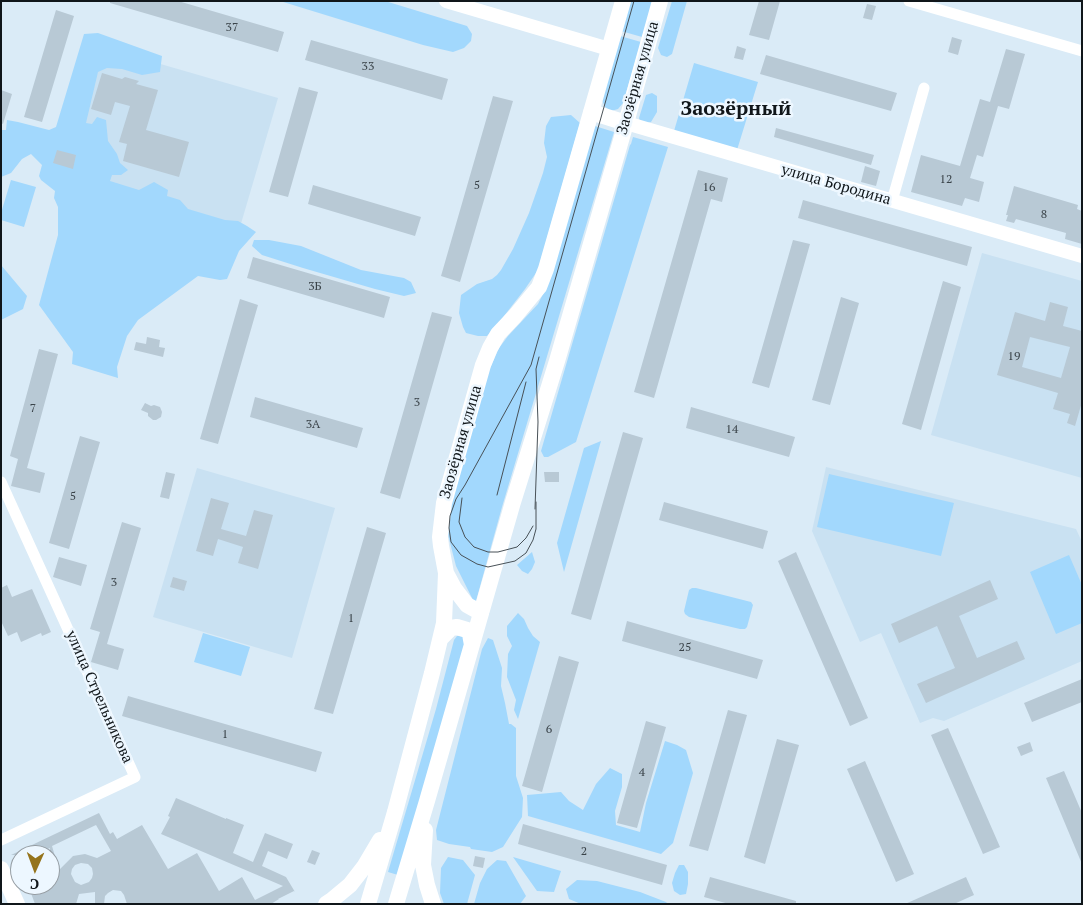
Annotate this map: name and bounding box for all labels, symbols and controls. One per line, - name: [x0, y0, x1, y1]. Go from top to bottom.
- street label: Заозёрная улица: [613, 19, 663, 137]
- house number: 37: [226, 21, 238, 35]
- house number: 33: [362, 60, 374, 74]
- district label: Заозёрный: [681, 97, 791, 121]
- street label: улица Бородина: [779, 161, 893, 209]
- house number: 12: [940, 173, 952, 187]
- house number: 5: [474, 179, 480, 193]
- house number: 16: [703, 181, 715, 195]
- house number: 8: [1041, 208, 1047, 222]
- house number: 3Б: [308, 280, 322, 294]
- house number: 19: [1008, 350, 1020, 364]
- street label: Заозёрная улица: [436, 383, 486, 501]
- house number: 3: [414, 396, 420, 410]
- house number: 7: [30, 402, 36, 416]
- house number: 3А: [306, 418, 320, 432]
- house number: 14: [726, 423, 738, 437]
- house number: 5: [70, 490, 76, 504]
- house number: 3: [111, 576, 117, 590]
- house number: 1: [348, 612, 354, 626]
- street label: улица Стрельникова: [62, 628, 136, 766]
- house number: 25: [679, 641, 691, 655]
- house number: 6: [546, 723, 552, 737]
- house number: 1: [222, 728, 228, 742]
- house number: 4: [639, 766, 645, 780]
- north arrow: [10, 845, 60, 895]
- house number: 2: [581, 845, 587, 859]
- text: С: [30, 875, 39, 894]

